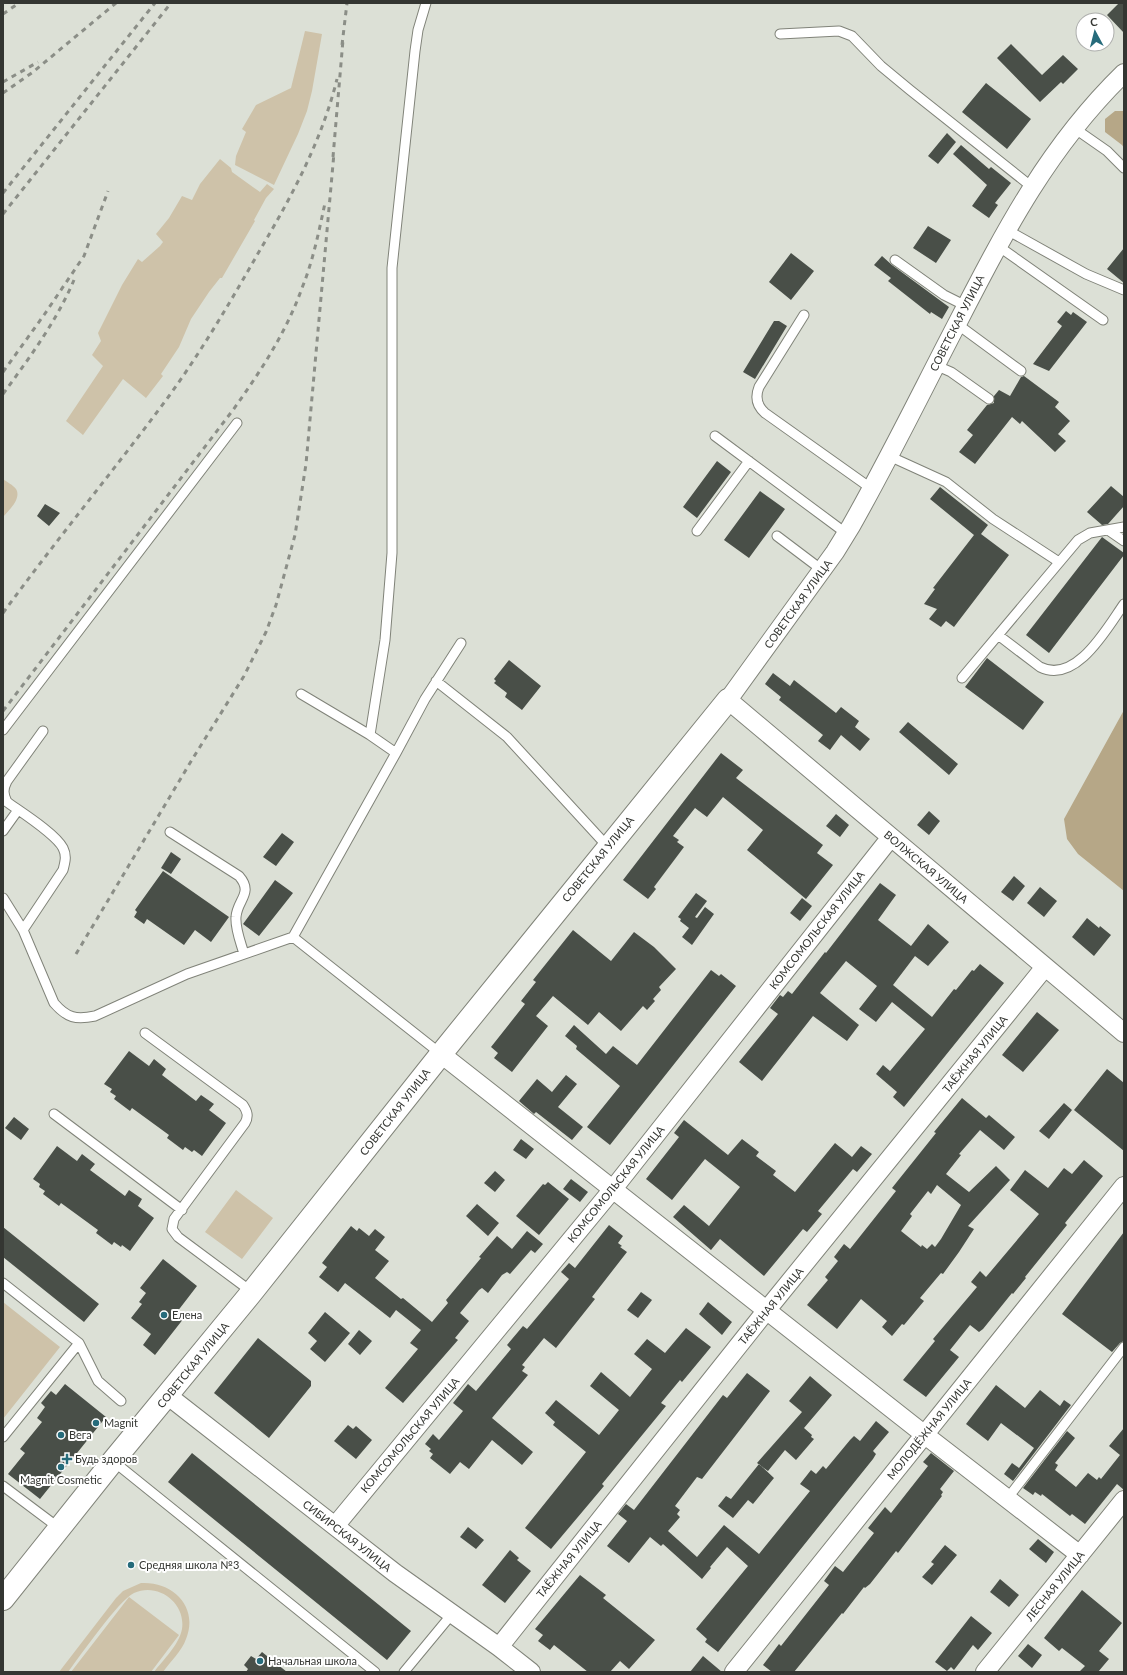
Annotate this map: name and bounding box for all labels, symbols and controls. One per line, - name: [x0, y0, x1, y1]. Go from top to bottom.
- north arrow: [1075, 12, 1115, 52]
- text: С: [1089, 15, 1099, 28]
- street label: СОВЕТСКАЯ УЛИЦА: [927, 272, 987, 373]
- street label: СОВЕТСКАЯ УЛИЦА: [761, 556, 834, 651]
- street label: СОВЕТСКАЯ УЛИЦА: [559, 813, 637, 904]
- street label: ВОЛЖСКАЯ УЛИЦА: [882, 828, 971, 906]
- street label: КОМСОМОЛЬСКАЯ УЛИЦА: [766, 868, 867, 991]
- street label: ТАЁЖНАЯ УЛИЦА: [940, 1012, 1010, 1095]
- street label: СОВЕТСКАЯ УЛИЦА: [357, 1065, 433, 1158]
- street label: КОМСОМОЛЬСКАЯ УЛИЦА: [564, 1122, 667, 1245]
- street label: ТАЁЖНАЯ УЛИЦА: [736, 1264, 806, 1347]
- place label: Елена: [172, 1308, 202, 1321]
- marker: Елена: [159, 1310, 169, 1320]
- street label: СОВЕТСКАЯ УЛИЦА: [154, 1319, 232, 1410]
- street label: КОМСОМОЛЬСКАЯ УЛИЦА: [358, 1374, 462, 1495]
- street label: МОЛОДЁЖНАЯ УЛИЦА: [884, 1375, 974, 1482]
- place label: Magnit: [104, 1416, 138, 1429]
- marker: Magnit: [91, 1418, 101, 1428]
- place label: Вега: [69, 1428, 92, 1441]
- marker: Вега: [56, 1430, 66, 1440]
- place label: Будь здоров: [75, 1452, 137, 1465]
- marker: Будь здоров: [62, 1454, 72, 1464]
- marker: Magnit Cosmetic: [56, 1462, 66, 1472]
- place label: Magnit Cosmetic: [20, 1473, 102, 1486]
- street label: СИБИРСКАЯ УЛИЦА: [301, 1497, 395, 1574]
- street label: ТАЁЖНАЯ УЛИЦА: [534, 1517, 604, 1600]
- street label: ЛЕСНАЯ УЛИЦА: [1022, 1548, 1087, 1624]
- place label: Средняя школа №3: [139, 1558, 239, 1571]
- marker: Средняя школа №3: [126, 1560, 136, 1570]
- place label: Начальная школа: [268, 1654, 357, 1667]
- marker: Начальная школа: [255, 1656, 265, 1666]

